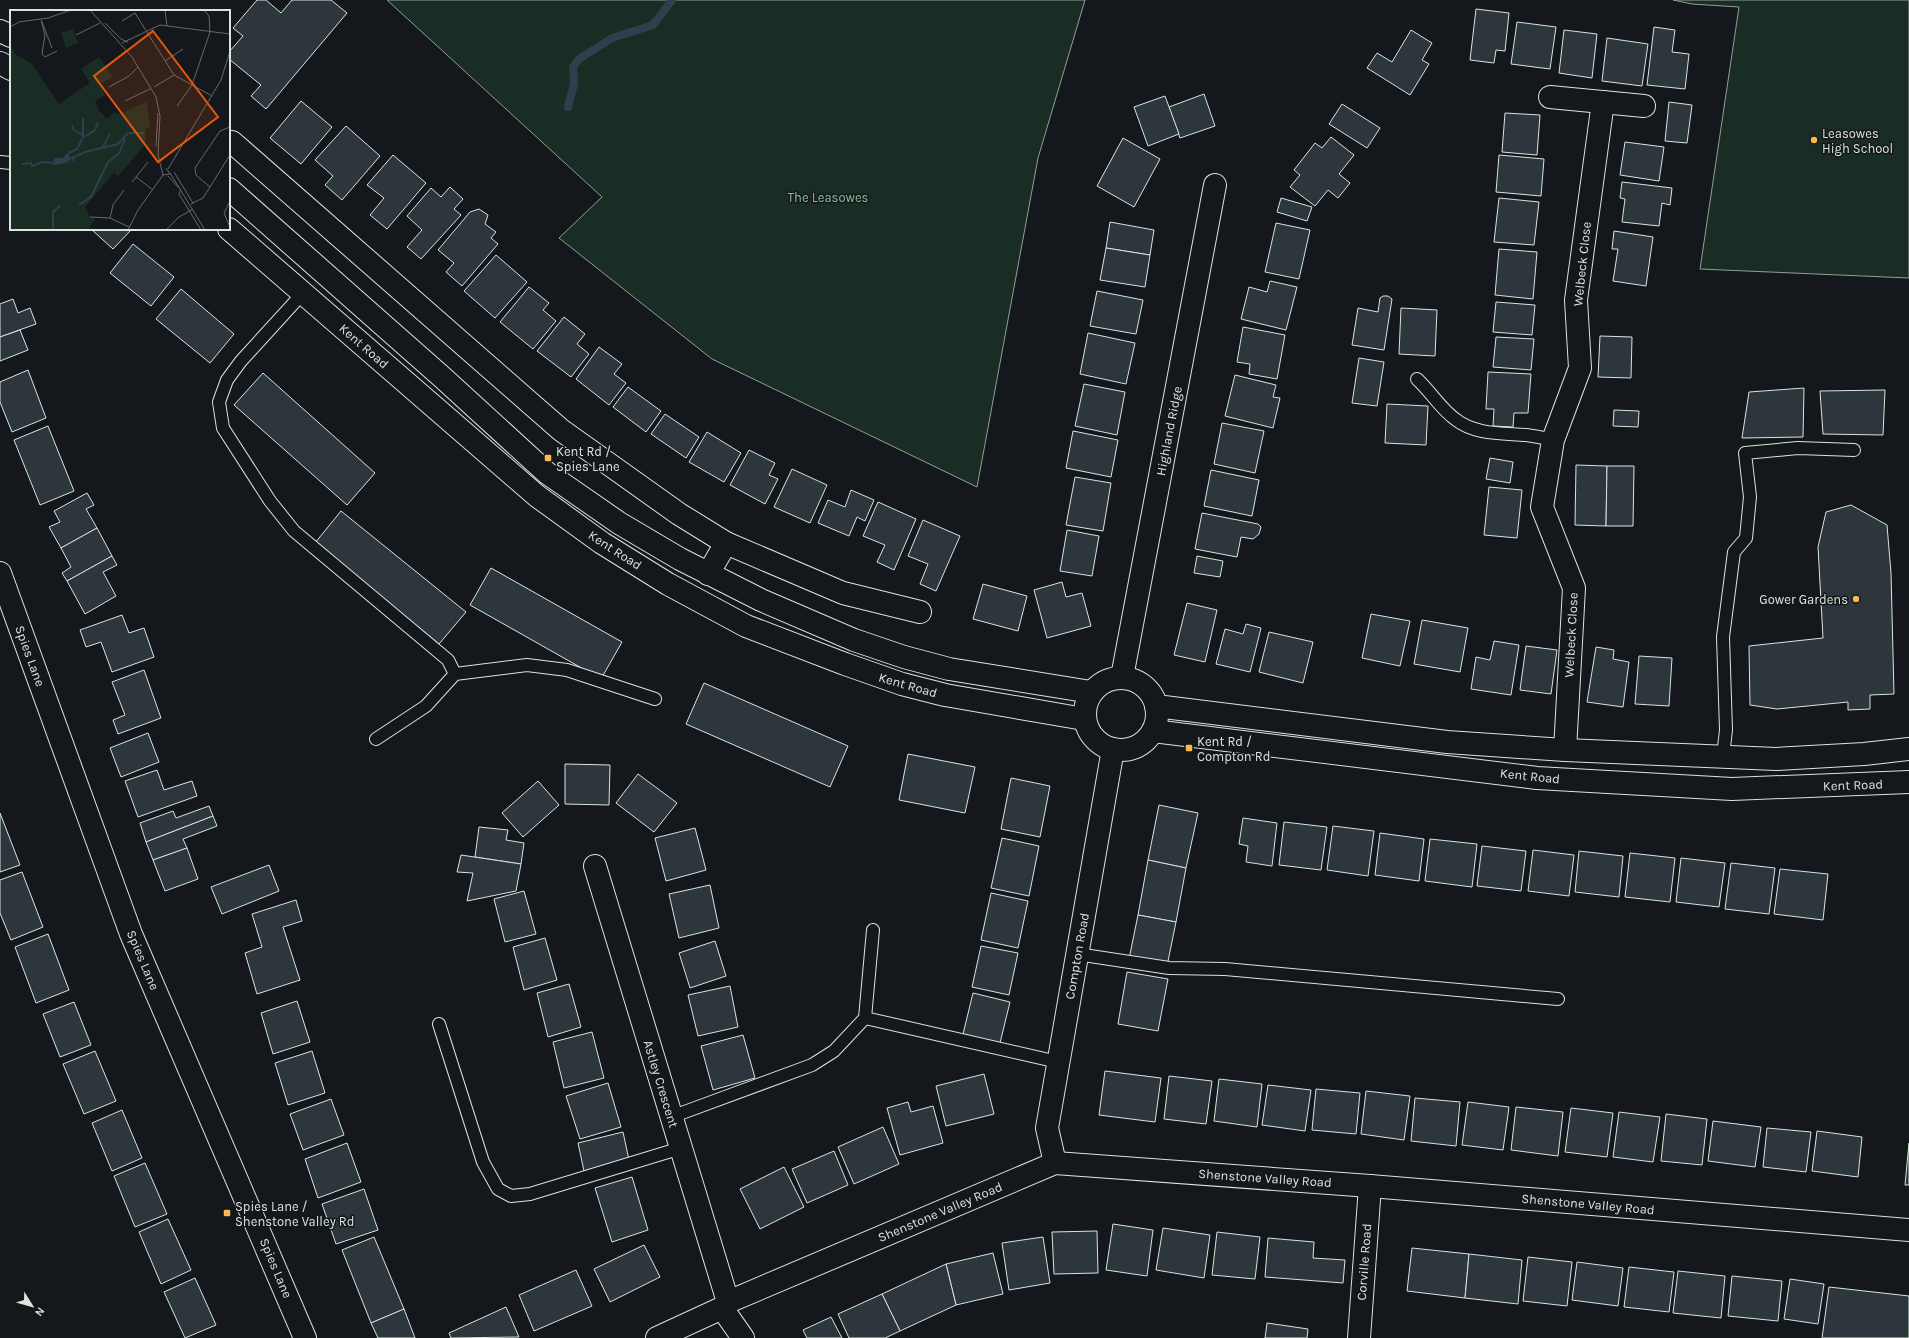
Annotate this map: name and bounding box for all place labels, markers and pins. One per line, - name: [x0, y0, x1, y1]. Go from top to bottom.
- place label: Leasowes High School: [1822, 126, 1893, 156]
- marker: Leasowes High School: [1809, 135, 1819, 145]
- place label: Kent Rd / Spies Lane: [556, 444, 620, 474]
- marker: Kent Rd / Spies Lane: [543, 453, 553, 463]
- place label: Gower Gardens: [1759, 592, 1848, 607]
- marker: Gower Gardens: [1851, 594, 1861, 604]
- place label: Kent Rd / Compton Rd: [1197, 734, 1270, 764]
- marker: Kent Rd / Compton Rd: [1184, 743, 1194, 753]
- place label: Spies Lane / Shenstone Valley Rd: [235, 1199, 354, 1229]
- marker: Spies Lane / Shenstone Valley Rd: [222, 1208, 232, 1218]

